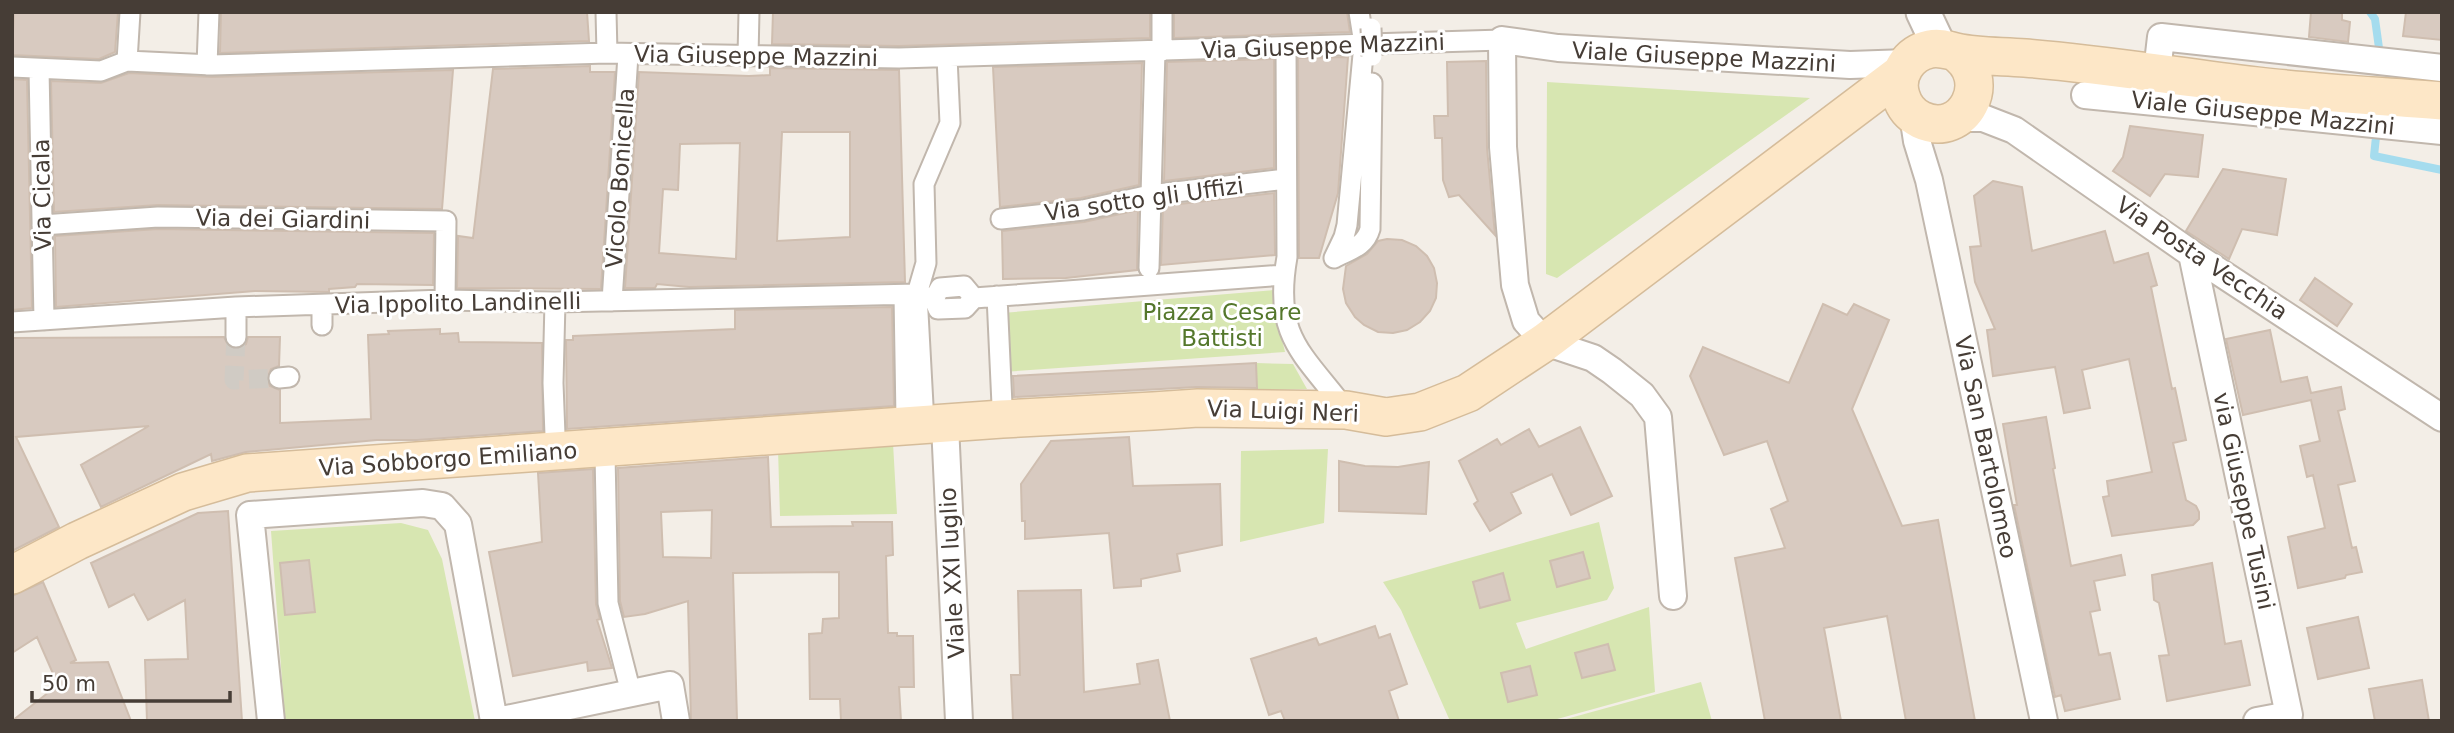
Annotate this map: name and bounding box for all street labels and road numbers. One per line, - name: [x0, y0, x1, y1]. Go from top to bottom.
- street label: Via Giuseppe Mazzini: [1201, 29, 1445, 63]
- street label: Viale Giuseppe Mazzini: [1571, 37, 1837, 77]
- street label: Via Giuseppe Mazzini: [634, 41, 878, 71]
- street label: Viale Giuseppe Mazzini: [2130, 86, 2396, 140]
- street label: Vicolo Bonicella: [601, 87, 639, 269]
- street label: Via Cicala: [28, 138, 56, 252]
- street label: Via sotto gli Uffizi: [1043, 172, 1245, 226]
- street label: Via Posta Vecchia: [2111, 191, 2293, 325]
- street label: Via dei Giardini: [195, 204, 371, 234]
- street label: Via Ippolito Landinelli: [334, 288, 582, 318]
- street label: Via San Bartolomeo: [1950, 333, 2022, 561]
- street label: via Giuseppe Tusini: [2208, 390, 2280, 612]
- street label: Via Luigi Neri: [1207, 395, 1359, 427]
- street label: Via Sobborgo Emiliano: [318, 437, 578, 481]
- street label: Viale XXI luglio: [935, 487, 969, 659]

